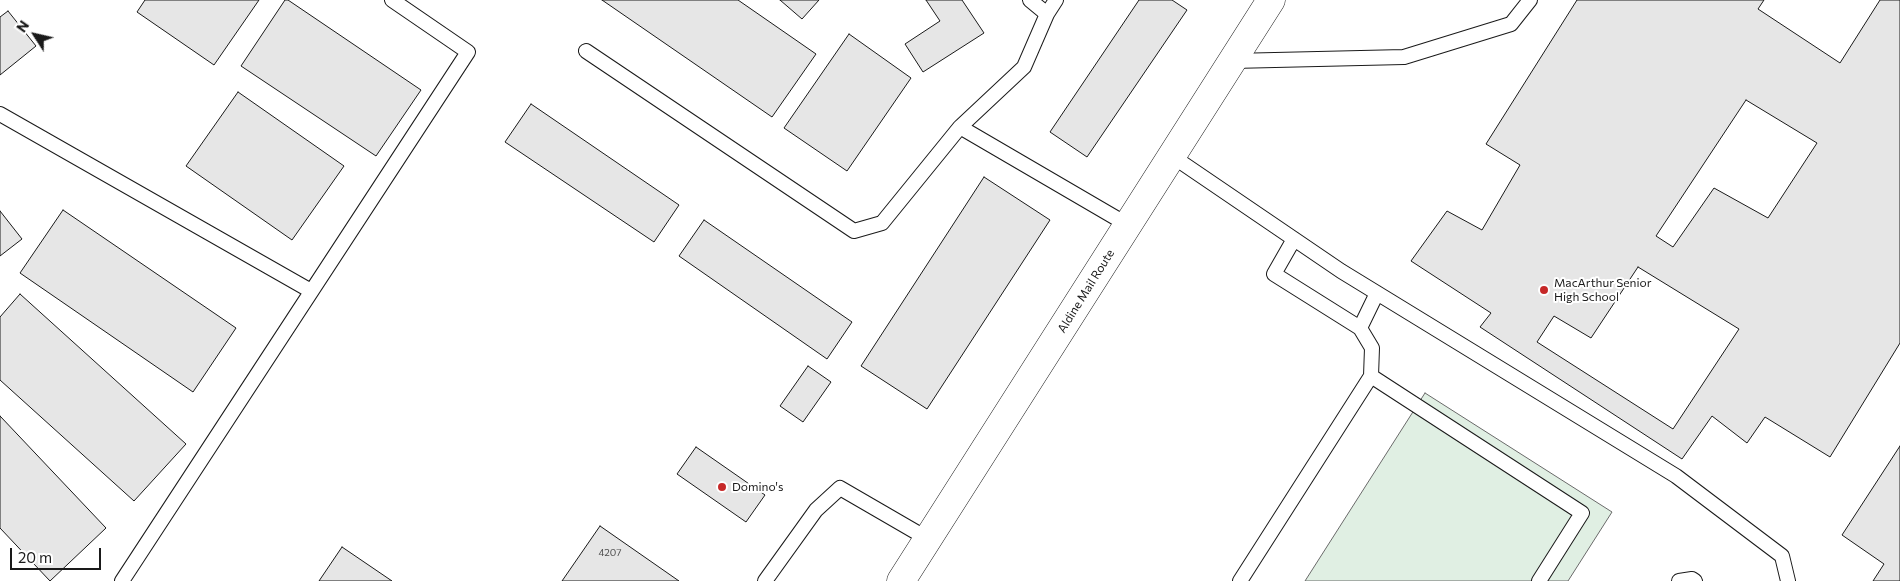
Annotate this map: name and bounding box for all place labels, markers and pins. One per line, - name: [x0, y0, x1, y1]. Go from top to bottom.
- place label: MacArthur Senior High School: [1554, 276, 1652, 304]
- marker: MacArthur Senior High School: [1538, 284, 1550, 296]
- place label: Domino's: [732, 480, 783, 494]
- marker: Domino's: [716, 481, 728, 493]

